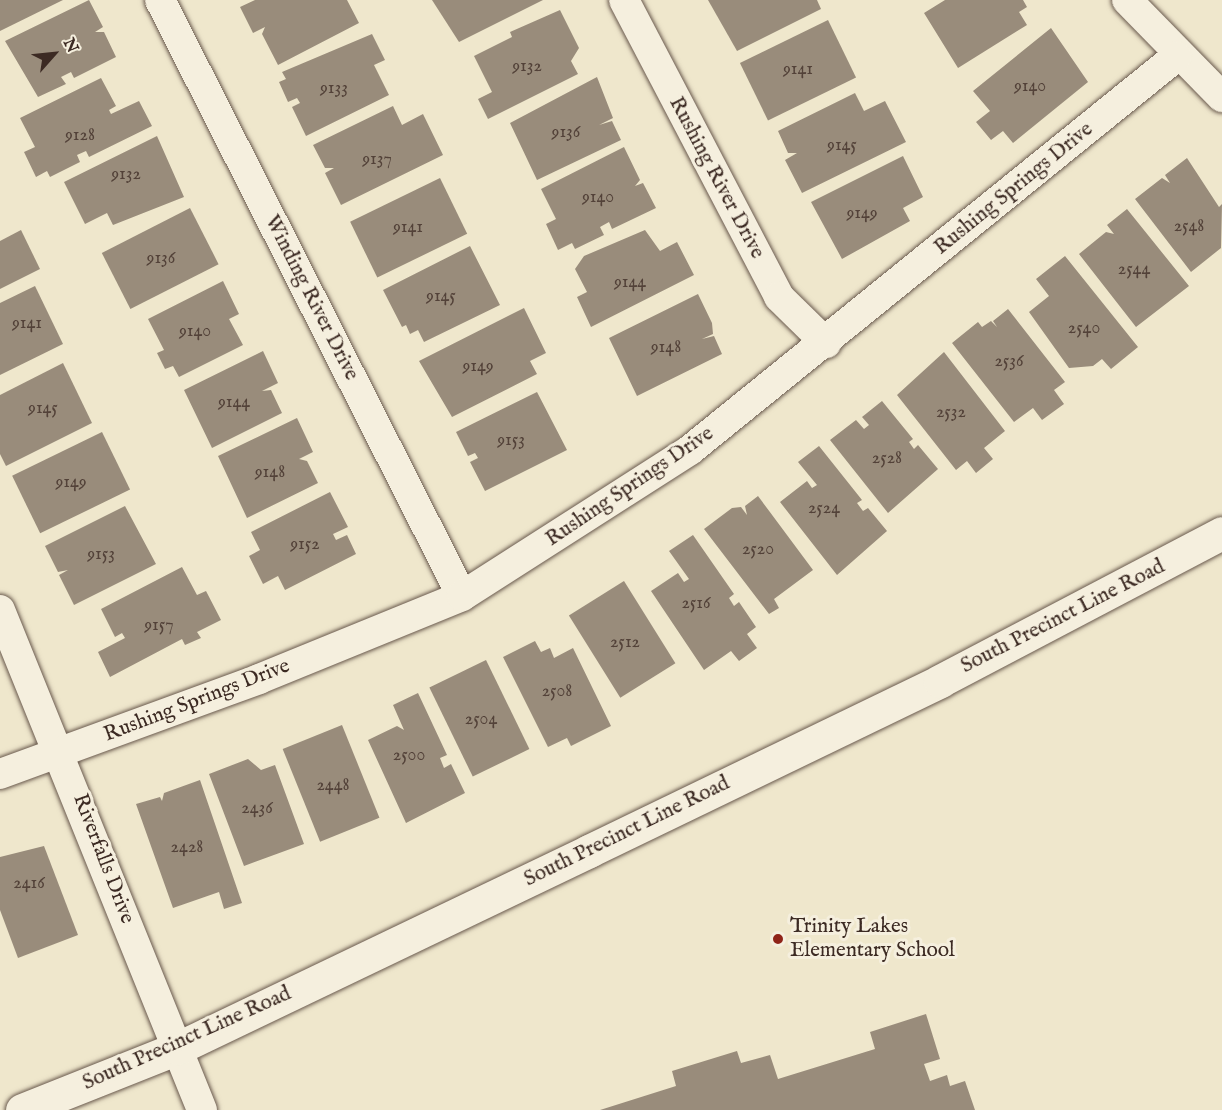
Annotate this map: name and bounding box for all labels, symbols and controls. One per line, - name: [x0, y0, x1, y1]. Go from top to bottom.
- north arrow: [24, 24, 84, 84]
- text: N: [58, 35, 82, 57]
- house number: 9132: [512, 56, 542, 78]
- house number: 9141: [783, 59, 813, 81]
- house number: 9140: [1014, 76, 1046, 98]
- house number: 9133: [320, 78, 348, 100]
- street label: Rushing River Drive: [663, 93, 769, 263]
- street label: Rushing Springs Drive: [930, 117, 1098, 261]
- house number: 9136: [552, 122, 580, 144]
- house number: 9128: [65, 125, 95, 147]
- house number: 9145: [827, 135, 857, 157]
- house number: 9137: [362, 149, 392, 171]
- house number: 9132: [111, 164, 141, 186]
- house number: 9140: [582, 187, 614, 209]
- house number: 9149: [846, 203, 878, 225]
- street label: Winding River Drive: [258, 211, 364, 385]
- house number: 2548: [1174, 216, 1204, 238]
- house number: 9141: [393, 217, 423, 239]
- house number: 9136: [147, 248, 175, 270]
- house number: 2544: [1118, 259, 1150, 281]
- house number: 9144: [614, 272, 646, 294]
- house number: 9145: [426, 286, 456, 308]
- house number: 9141: [12, 313, 42, 335]
- house number: 2540: [1068, 318, 1100, 340]
- house number: 9140: [179, 321, 211, 343]
- house number: 9148: [651, 337, 681, 359]
- house number: 2536: [994, 351, 1024, 373]
- house number: 9149: [462, 356, 494, 378]
- house number: 9144: [218, 392, 250, 414]
- house number: 9145: [28, 398, 58, 420]
- house number: 2532: [936, 402, 966, 424]
- street label: Rushing Springs Drive: [541, 421, 719, 553]
- house number: 9153: [497, 430, 525, 452]
- house number: 2528: [872, 448, 902, 470]
- house number: 9148: [255, 462, 285, 484]
- house number: 9149: [55, 472, 87, 494]
- house number: 2524: [808, 498, 840, 520]
- house number: 9152: [290, 534, 320, 556]
- house number: 2520: [742, 539, 774, 561]
- house number: 9153: [87, 544, 115, 566]
- street label: South Precinct Line Road: [957, 555, 1169, 679]
- house number: 2516: [681, 593, 711, 615]
- house number: 9157: [144, 615, 174, 637]
- house number: 2512: [610, 632, 640, 654]
- street label: Rushing Springs Drive: [101, 654, 293, 748]
- house number: 2508: [542, 681, 572, 703]
- house number: 2504: [465, 709, 497, 731]
- house number: 2500: [393, 745, 425, 767]
- street label: South Precinct Line Road: [520, 771, 734, 893]
- house number: 2448: [316, 775, 350, 797]
- street label: Riverfalls Drive: [67, 791, 139, 927]
- house number: 2436: [241, 798, 273, 820]
- house number: 2428: [171, 837, 203, 859]
- house number: 2416: [13, 873, 45, 895]
- place label: Trinity Lakes Elementary School: [790, 914, 955, 964]
- marker: Trinity Lakes Elementary School: [771, 932, 785, 946]
- street label: South Precinct Line Road: [79, 982, 295, 1096]

